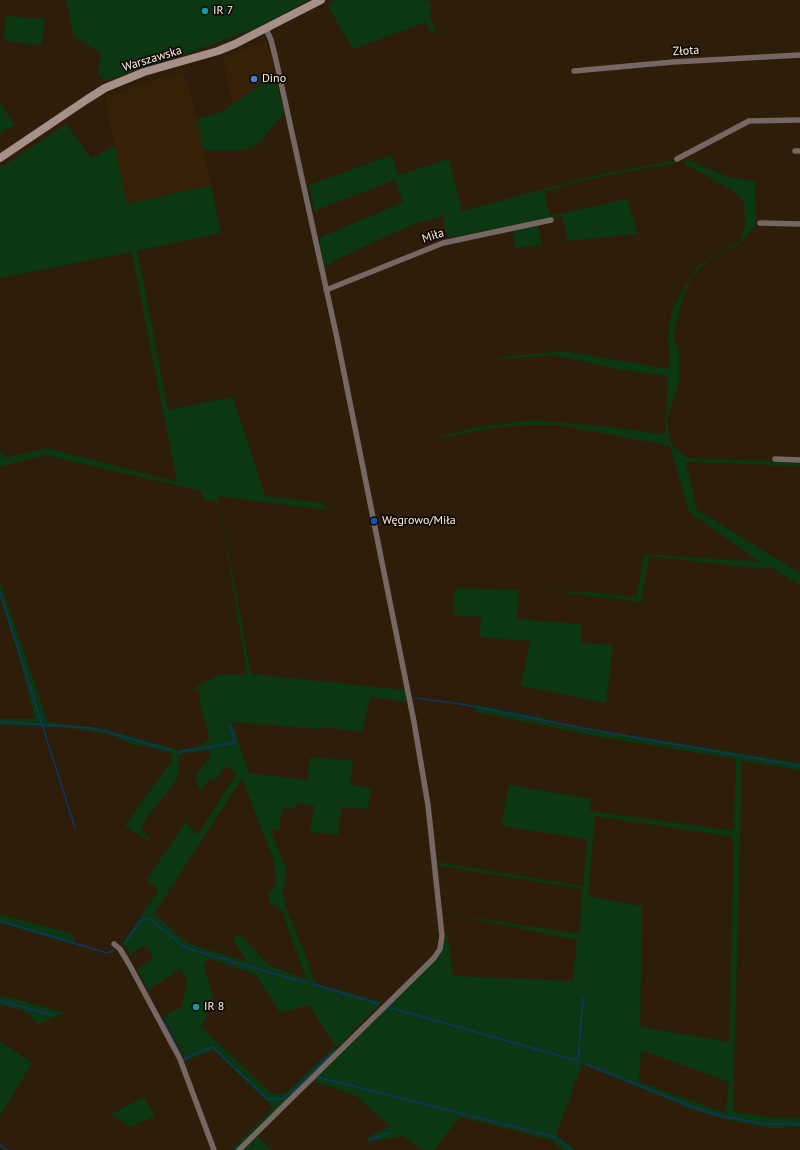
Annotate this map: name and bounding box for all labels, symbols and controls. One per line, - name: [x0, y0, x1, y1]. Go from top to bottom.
- place label: IR 7: [213, 4, 233, 18]
- marker: IR 7: [200, 6, 210, 16]
- street label: Warszawska: [121, 43, 183, 75]
- street label: Złota: [672, 43, 700, 59]
- place label: Dino: [262, 72, 286, 86]
- marker: Dino: [249, 74, 259, 84]
- street label: Miła: [420, 226, 446, 246]
- place label: Węgrowo/Miła: [382, 514, 456, 528]
- marker: Węgrowo/Miła: [369, 516, 379, 526]
- place label: IR 8: [204, 1000, 224, 1014]
- marker: IR 8: [191, 1002, 201, 1012]

